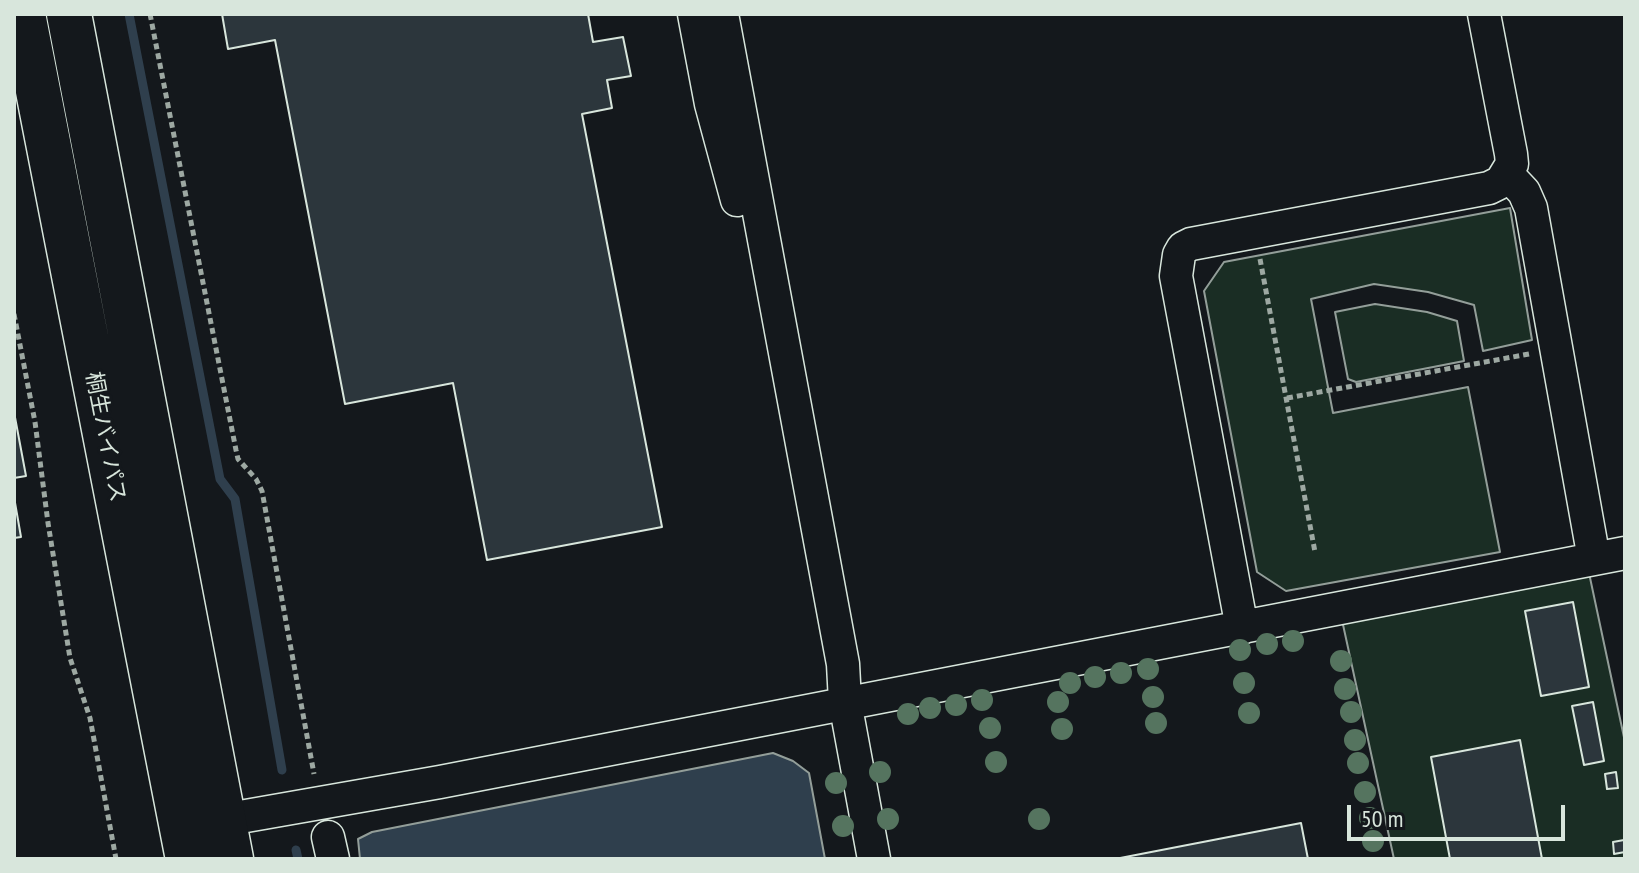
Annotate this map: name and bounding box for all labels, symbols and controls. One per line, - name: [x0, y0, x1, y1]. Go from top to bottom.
- street label: 桐生バイパス: [79, 370, 131, 504]
- scale bar: [1351, 789, 1569, 839]
- text: 50 m: [1361, 803, 1403, 834]

